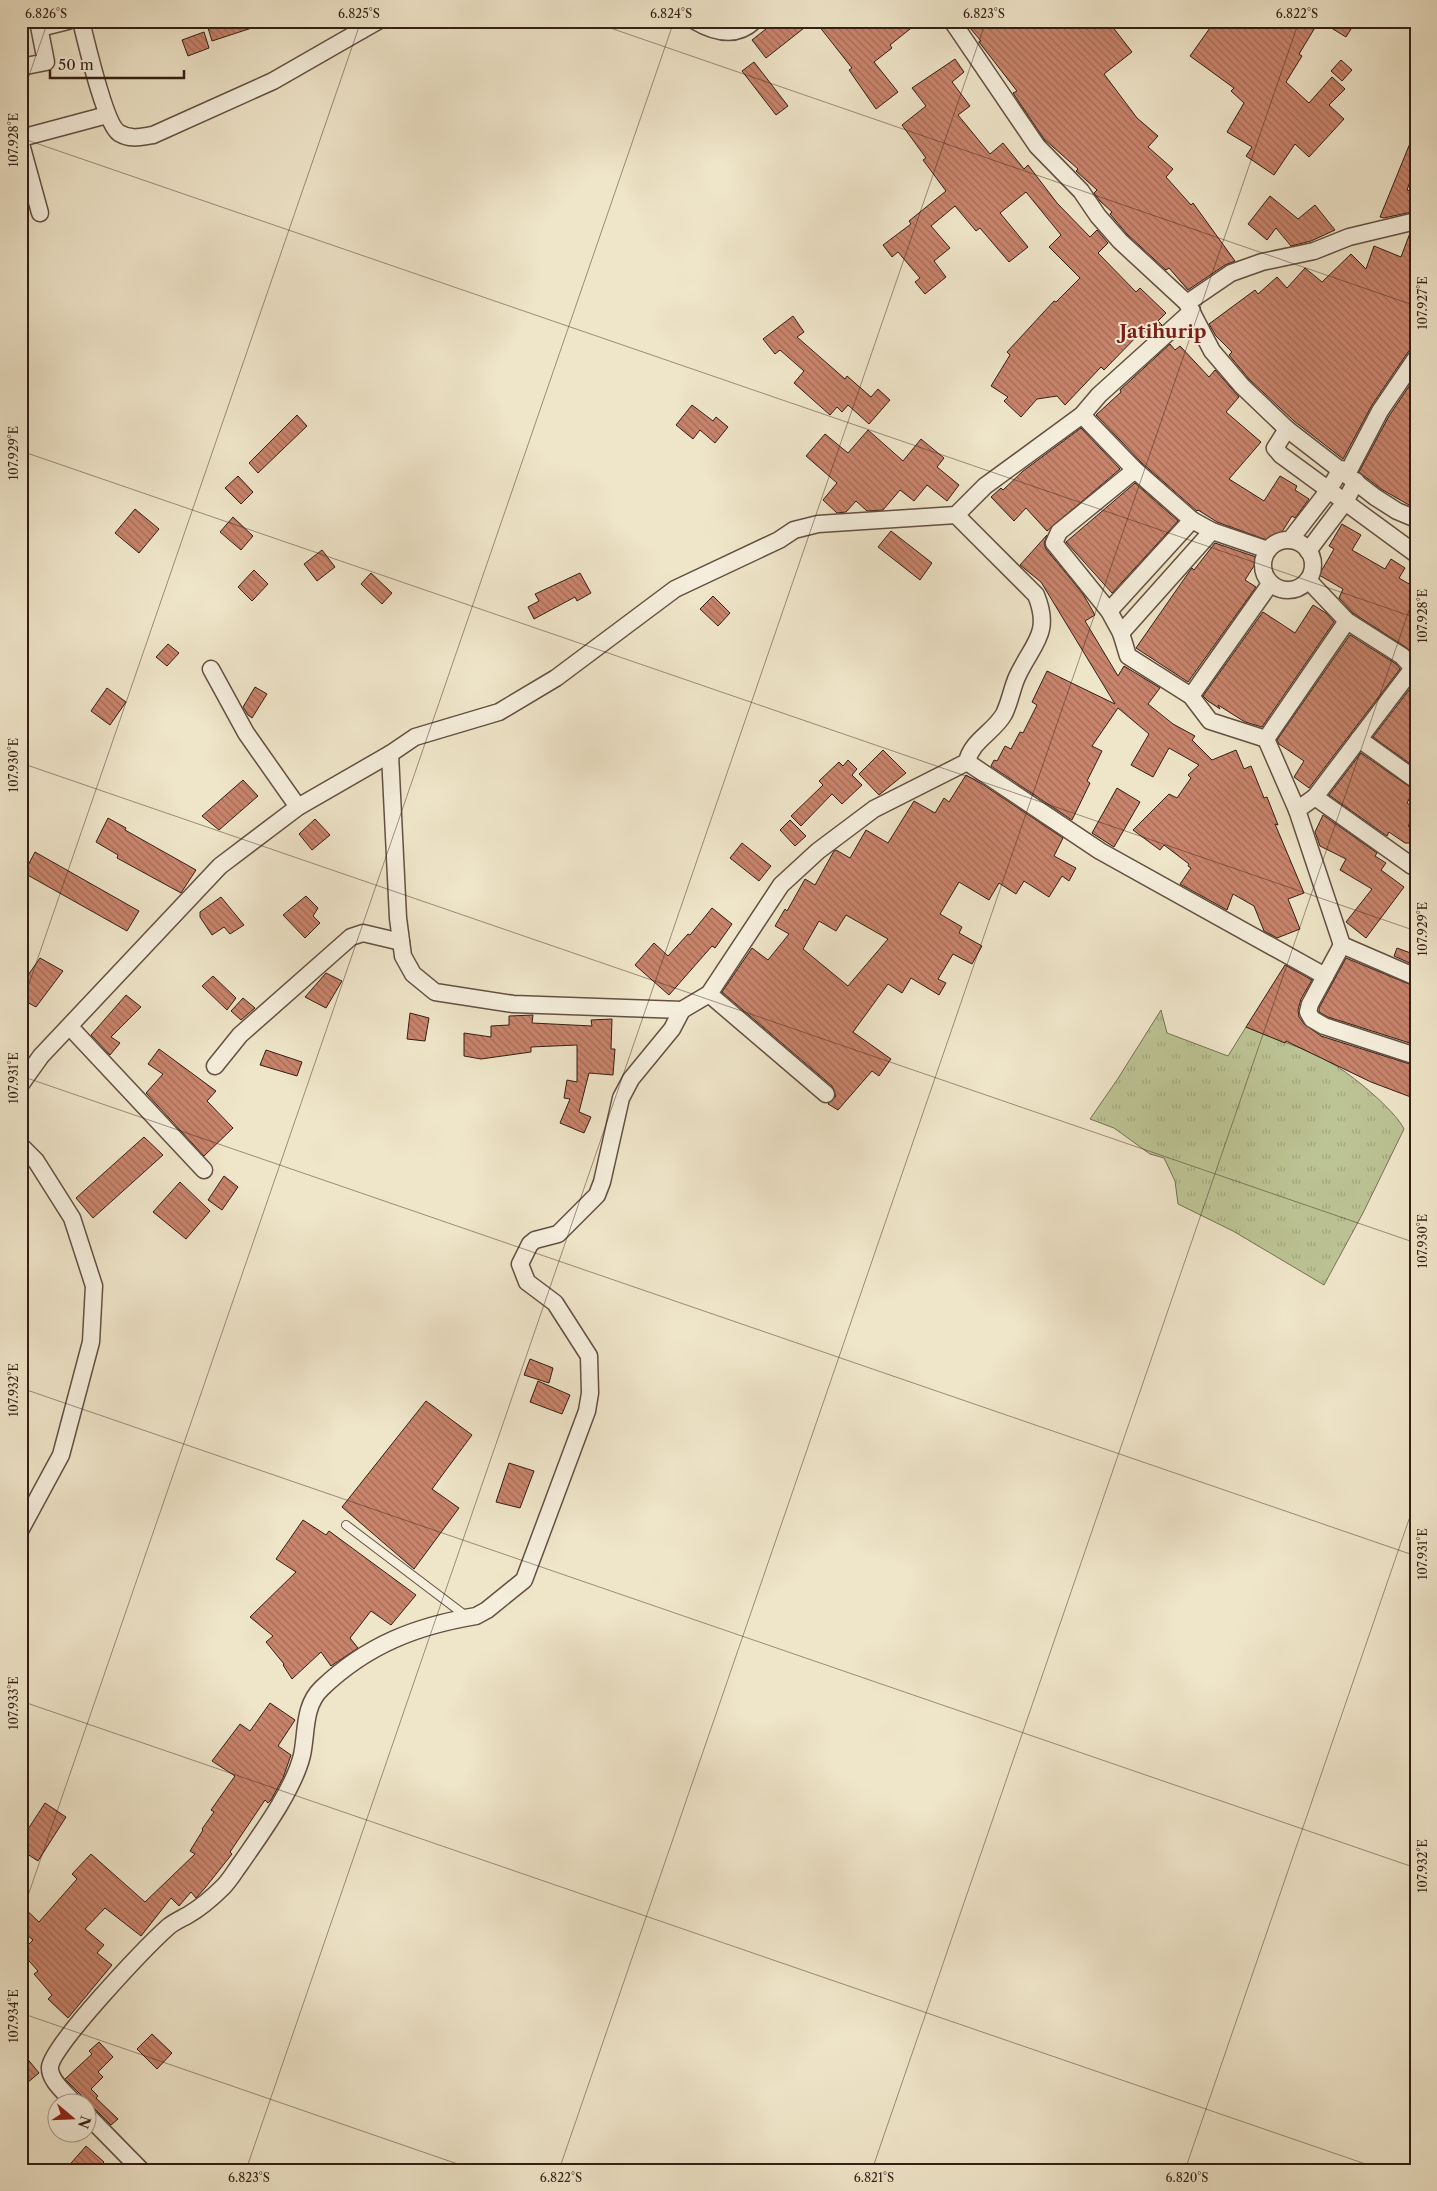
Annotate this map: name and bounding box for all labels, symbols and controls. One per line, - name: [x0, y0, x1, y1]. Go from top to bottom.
- text: 6.826°S: [25, 6, 67, 21]
- text: 6.825°S: [338, 6, 380, 21]
- text: 6.824°S: [650, 6, 692, 21]
- text: 6.823°S: [963, 6, 1005, 21]
- text: 6.822°S: [1276, 6, 1318, 21]
- scale bar: [50, 48, 184, 80]
- text: 50 m: [58, 55, 94, 74]
- text: 107.928°E: [6, 113, 21, 167]
- text: 107.927°E: [1415, 277, 1430, 329]
- district label: Jatihurip: [1117, 320, 1207, 343]
- text: 107.929°E: [6, 426, 21, 480]
- text: 107.928°E: [1415, 589, 1430, 643]
- text: 107.930°E: [6, 738, 21, 792]
- text: 107.929°E: [1415, 902, 1430, 956]
- text: 107.931°E: [6, 1052, 21, 1104]
- text: 107.930°E: [1415, 1214, 1430, 1268]
- text: 107.932°E: [6, 1363, 21, 1417]
- text: 107.931°E: [1415, 1528, 1430, 1580]
- text: 107.933°E: [6, 1676, 21, 1730]
- text: 107.932°E: [1415, 1839, 1430, 1893]
- text: 107.934°E: [6, 1989, 21, 2043]
- north arrow: [48, 2094, 98, 2144]
- text: N: [74, 2114, 95, 2131]
- text: 6.823°S: [228, 2170, 270, 2185]
- text: 6.822°S: [540, 2170, 582, 2185]
- text: 6.821°S: [854, 2170, 894, 2185]
- text: 6.820°S: [1166, 2170, 1208, 2185]

